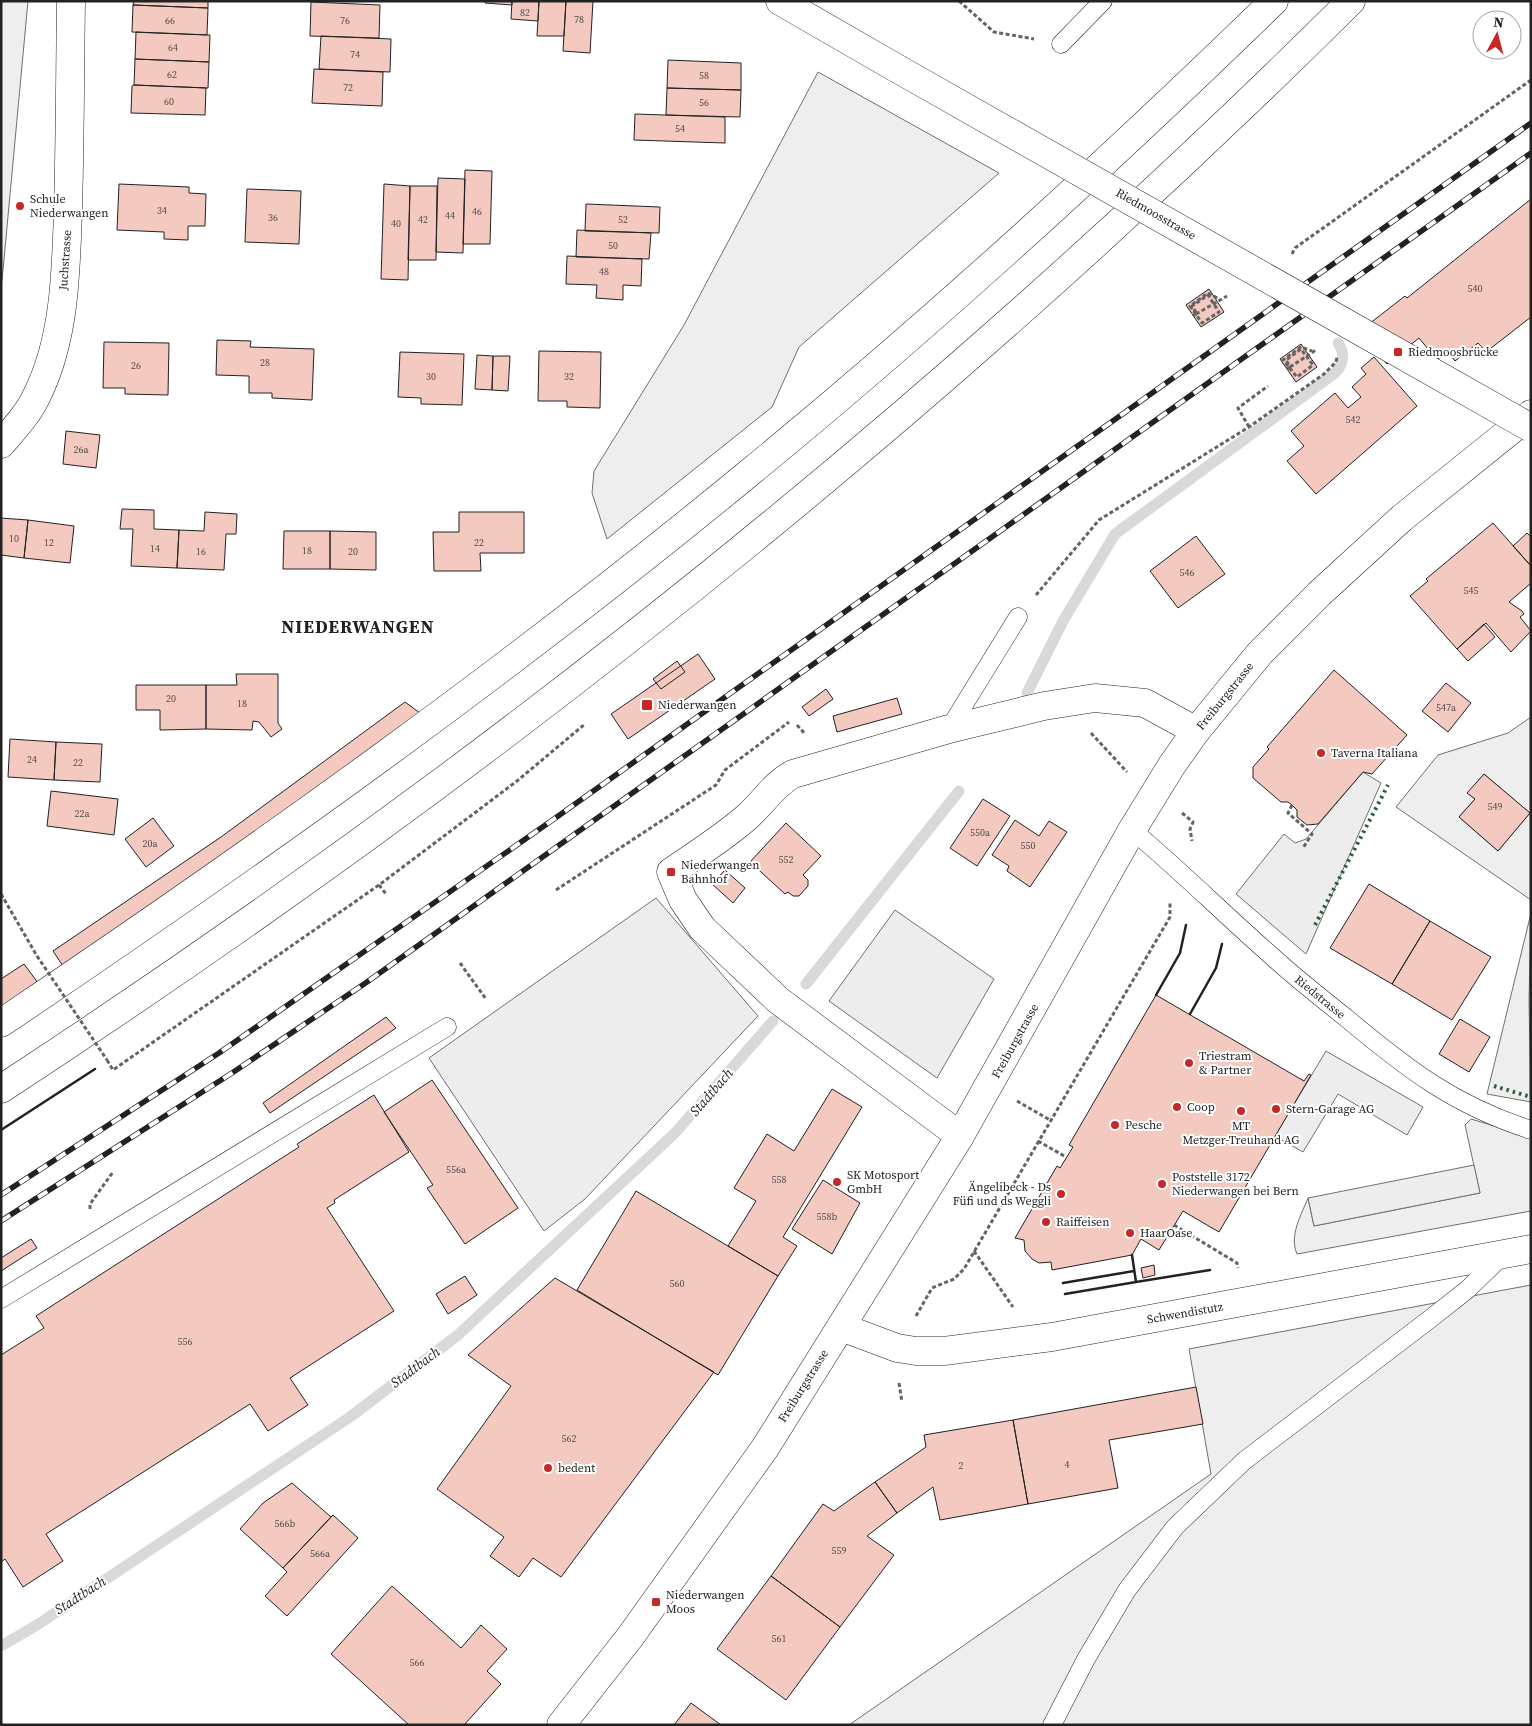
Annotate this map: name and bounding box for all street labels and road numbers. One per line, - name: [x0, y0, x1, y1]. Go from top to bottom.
- street label: Riedmoosstrasse: [1113, 185, 1199, 243]
- street label: Juchstrasse: [55, 229, 75, 292]
- street label: Freiburgstrasse: [1193, 659, 1257, 733]
- street label: Riedstrasse: [1291, 972, 1349, 1022]
- street label: Freiburgstrasse: [988, 1001, 1042, 1081]
- street label: Schwendistutz: [1146, 1298, 1225, 1328]
- street label: Freiburgstrasse: [774, 1347, 832, 1425]

